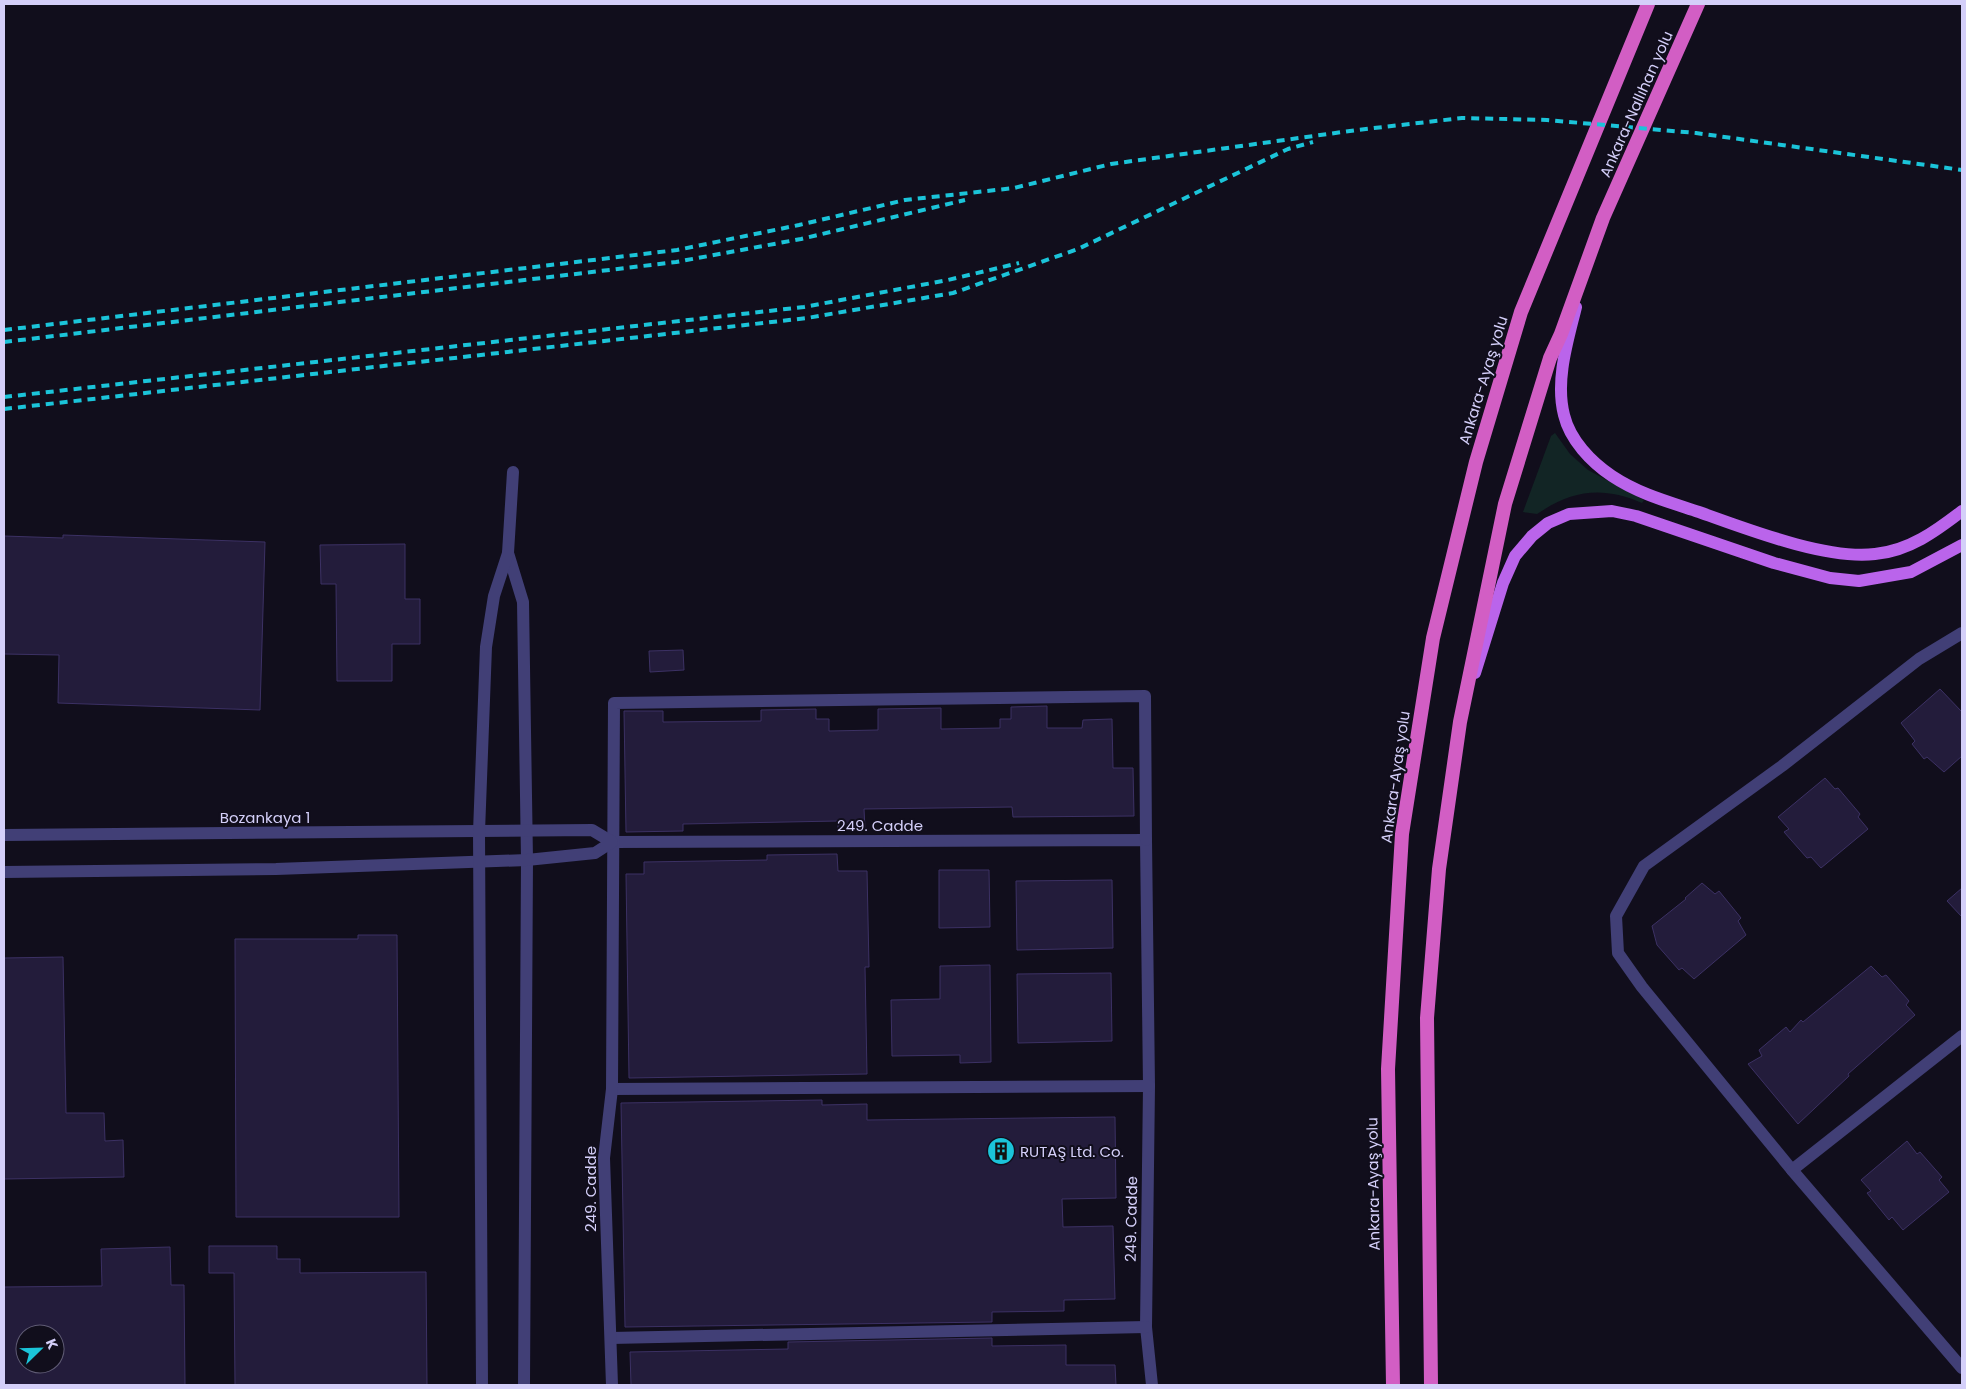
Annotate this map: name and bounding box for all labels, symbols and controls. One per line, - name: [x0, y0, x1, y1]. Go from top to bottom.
- street label: Ankara-Nallıhan yolu: [1594, 28, 1678, 180]
- street label: Ankara-Ayaş yolu: [1453, 313, 1513, 447]
- street label: Ankara-Ayaş yolu: [1375, 709, 1415, 845]
- street label: Bozankaya 1: [220, 807, 310, 828]
- street label: 249. Cadde: [837, 815, 923, 836]
- street label: Ankara-Ayaş yolu: [1361, 1117, 1385, 1251]
- building icon: RUTAŞ Ltd. Co.: [986, 1136, 1016, 1166]
- place label: RUTAŞ Ltd. Co.: [1020, 1141, 1124, 1162]
- street label: 249. Cadde: [580, 1146, 601, 1232]
- street label: 249. Cadde: [1120, 1176, 1142, 1262]
- north arrow: [15, 1324, 65, 1374]
- text: K: [41, 1336, 63, 1353]

